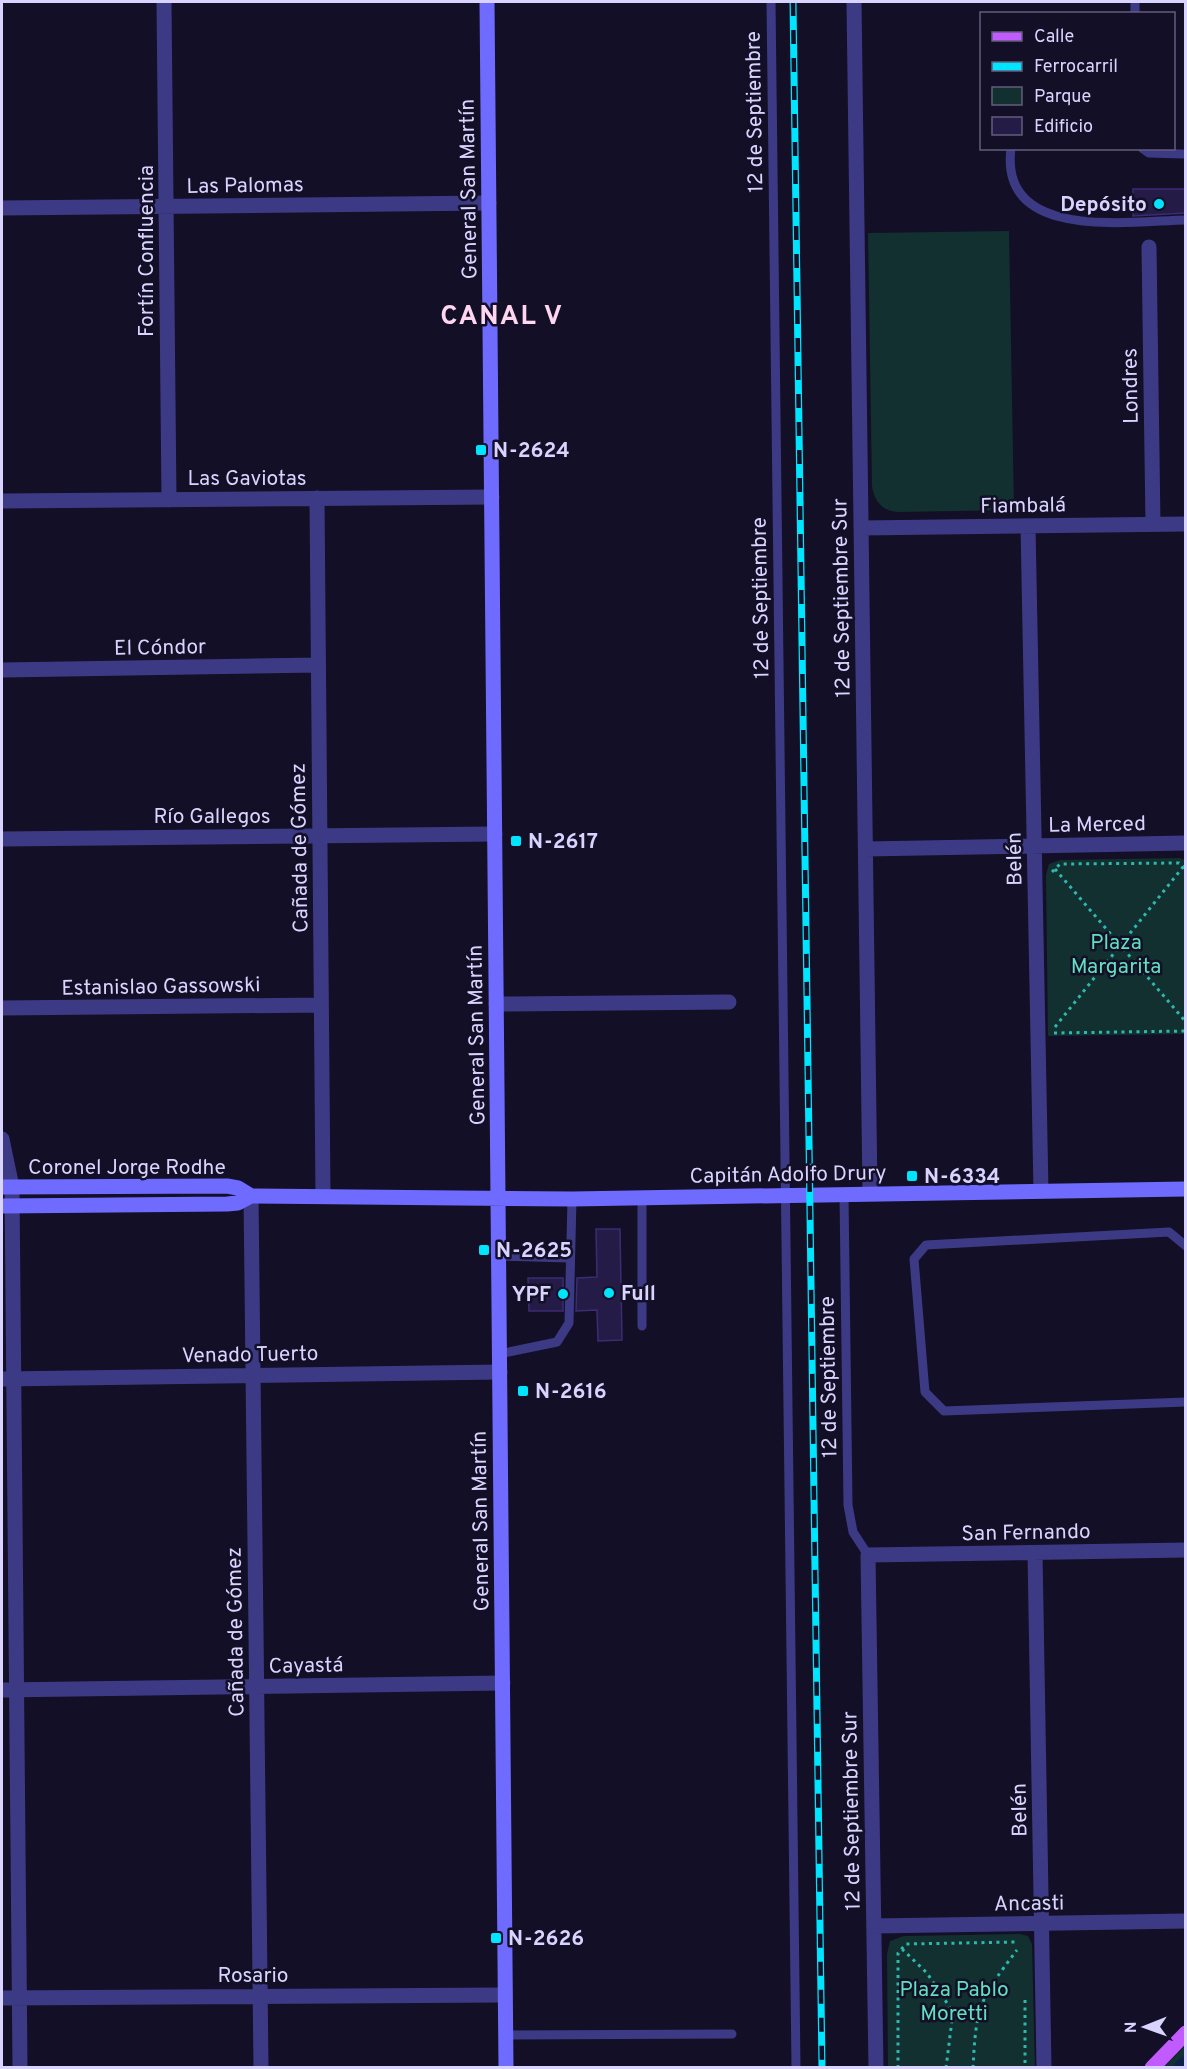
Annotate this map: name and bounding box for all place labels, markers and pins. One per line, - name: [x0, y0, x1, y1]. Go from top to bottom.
- place label: Depósito: [1060, 192, 1147, 219]
- marker: Depósito: [1152, 197, 1166, 211]
- place label: N-2624: [493, 438, 570, 465]
- marker: N-2624: [474, 443, 488, 457]
- place label: N-2617: [528, 829, 598, 856]
- marker: N-2617: [509, 834, 523, 848]
- place label: N-6334: [924, 1164, 1000, 1191]
- marker: N-6334: [905, 1169, 919, 1183]
- place label: N-2625: [496, 1238, 572, 1265]
- marker: N-2625: [477, 1243, 491, 1257]
- place label: Full: [621, 1281, 656, 1308]
- place label: YPF: [512, 1282, 551, 1309]
- marker: Full: [602, 1286, 616, 1300]
- marker: YPF: [556, 1287, 570, 1301]
- place label: N-2616: [535, 1379, 607, 1406]
- marker: N-2616: [516, 1384, 530, 1398]
- place label: N-2626: [508, 1926, 584, 1953]
- marker: N-2626: [489, 1931, 503, 1945]

